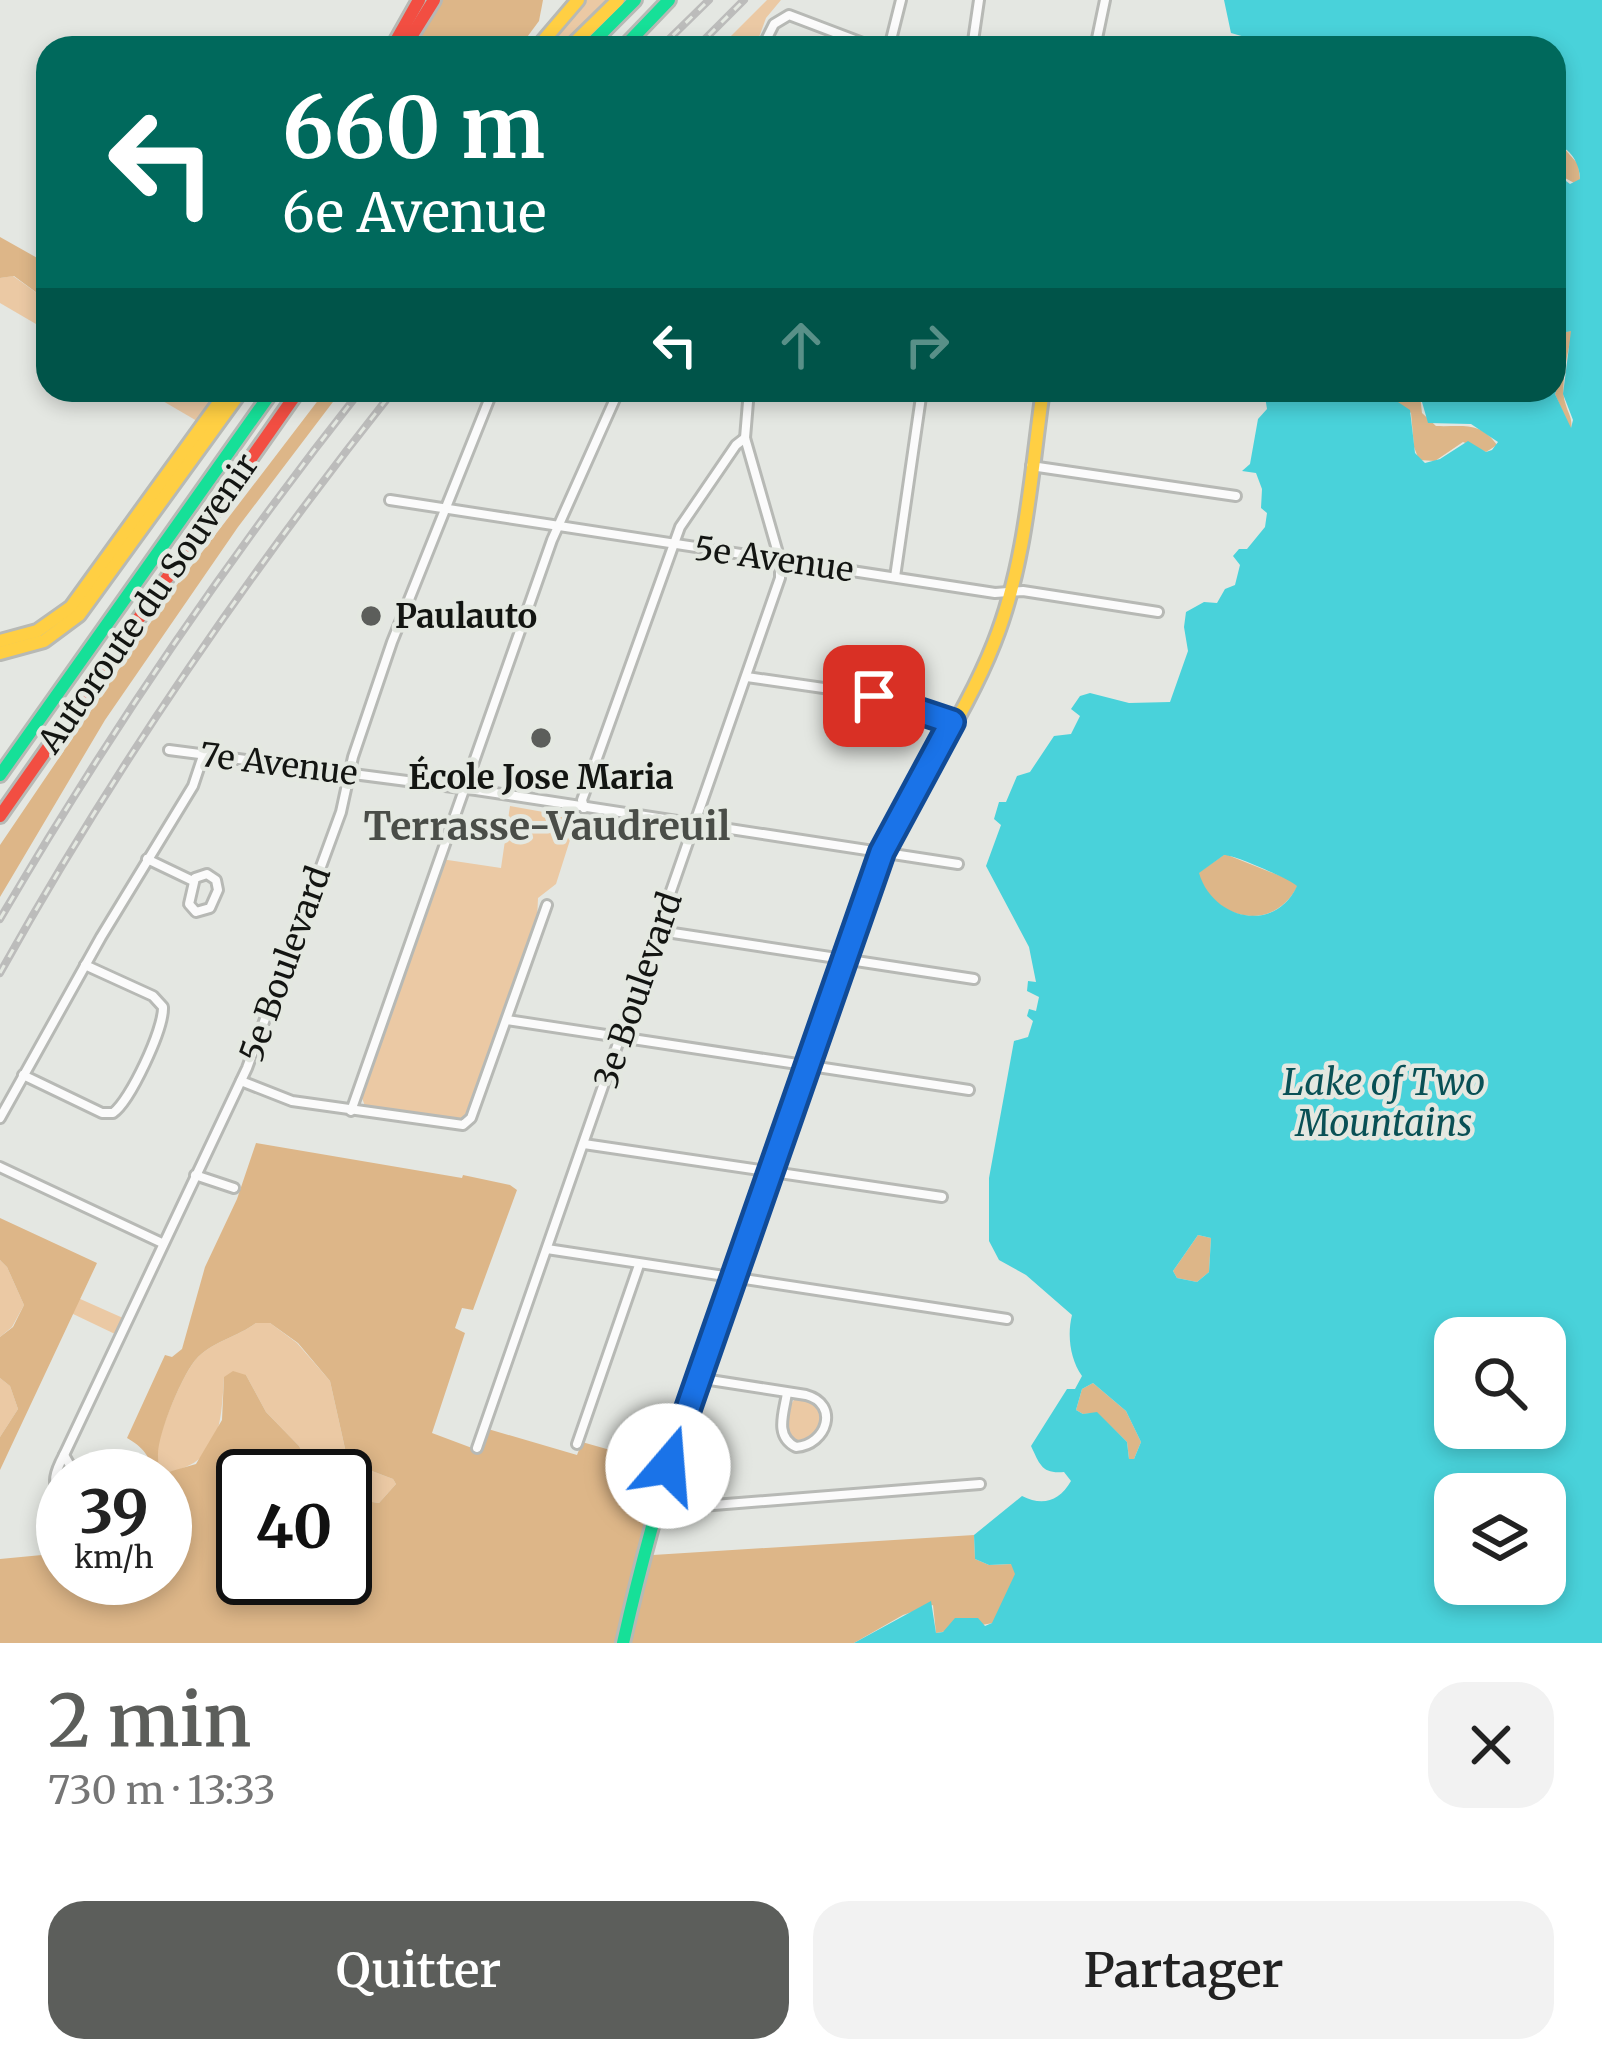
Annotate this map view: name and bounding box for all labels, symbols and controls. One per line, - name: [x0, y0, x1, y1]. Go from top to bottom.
- text: 660 m: [282, 75, 545, 181]
- icon: left: [84, 84, 240, 240]
- text: 6e Avenue: [282, 179, 546, 247]
- icon: left: [642, 312, 708, 378]
- icon: ahead: [768, 312, 834, 378]
- icon: right: [894, 312, 960, 378]
- street label: Autoroute du Souvenir: [29, 445, 267, 761]
- street label: 5e Avenue: [692, 528, 856, 590]
- place label: Paulauto: [395, 596, 537, 637]
- marker: Paulauto: [358, 603, 384, 629]
- pin: [823, 645, 925, 747]
- icon: arrive: [841, 663, 907, 729]
- marker: École Jose Maria: [528, 725, 554, 751]
- street label: 7e Avenue: [198, 734, 360, 794]
- place label: École Jose Maria: [408, 755, 674, 798]
- district label: Terrasse-Vaudreuil: [363, 802, 731, 851]
- street label: 5e Boulevard: [231, 861, 339, 1067]
- street label: 3e Boulevard: [585, 887, 691, 1093]
- water label: Lake of Two Mountains: [1283, 1060, 1485, 1146]
- map controls: [1434, 1317, 1566, 1605]
- button: search: [1434, 1317, 1566, 1449]
- position arrow: [605, 1403, 731, 1529]
- speed limit sign: 40: [216, 1449, 372, 1605]
- button: layers: [1434, 1473, 1566, 1605]
- text: 39: [79, 1474, 149, 1549]
- text: km/h: [74, 1538, 154, 1576]
- text: 2 min: [48, 1675, 251, 1766]
- button: close: [1428, 1682, 1554, 1808]
- text: 730 m · 13:33: [48, 1766, 276, 1815]
- button: Quitter: [48, 1901, 789, 2039]
- button: Partager: [813, 1901, 1554, 2039]

